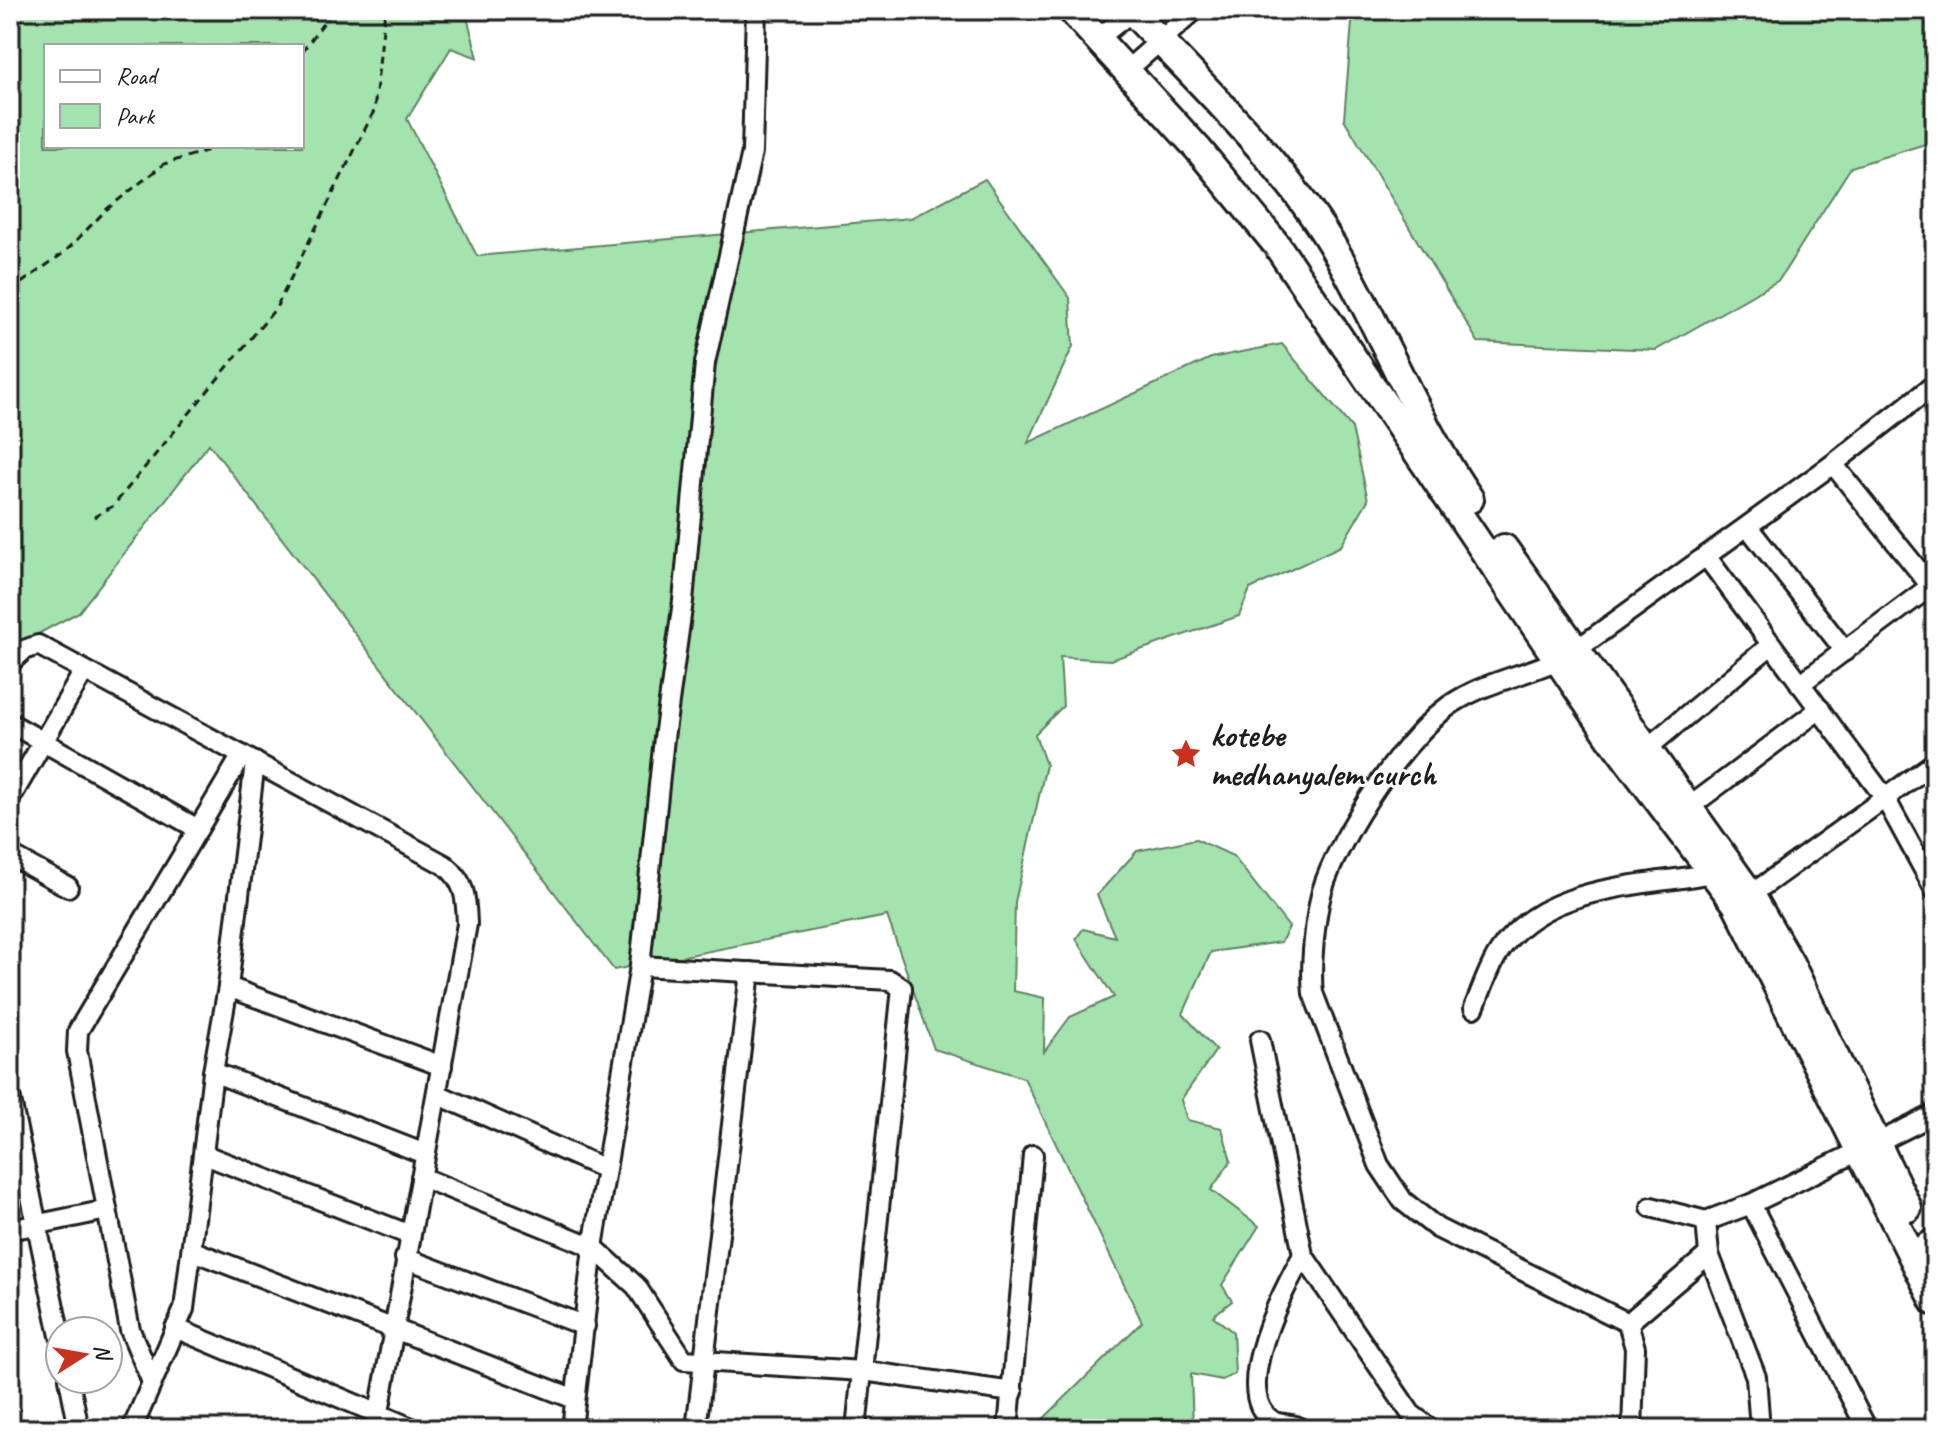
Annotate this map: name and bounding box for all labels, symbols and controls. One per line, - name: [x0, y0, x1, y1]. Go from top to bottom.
- legend: [44, 44, 304, 148]
- text: Road: [116, 61, 160, 91]
- text: Park: [116, 101, 156, 131]
- place label: kotebe medhanyalem curch: [1210, 713, 1437, 795]
- place icon: kotebe medhanyalem curch: [1169, 737, 1203, 771]
- north arrow: [44, 1315, 124, 1395]
- text: N: [88, 1342, 118, 1364]

